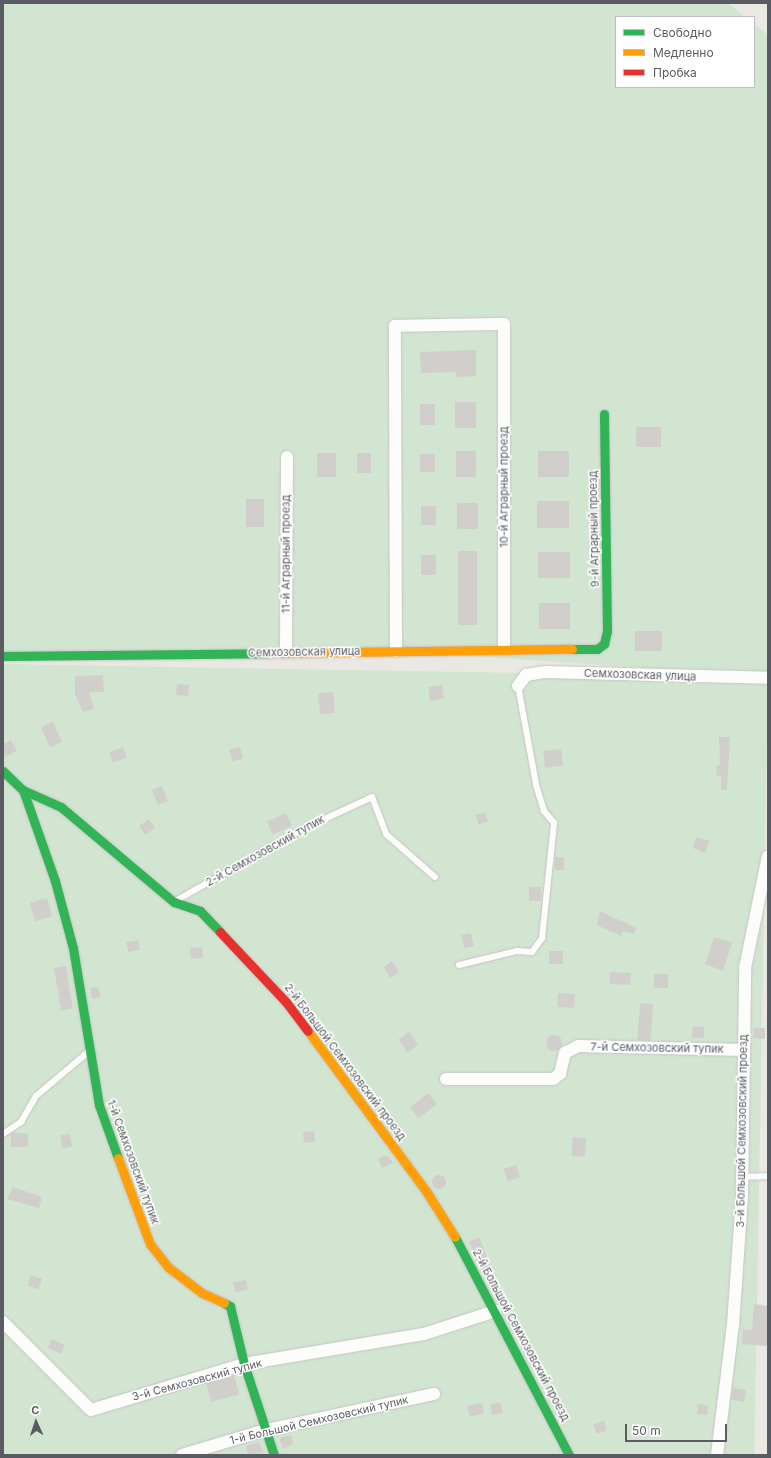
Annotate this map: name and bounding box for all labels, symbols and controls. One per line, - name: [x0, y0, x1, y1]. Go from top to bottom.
- legend: [615, 16, 755, 88]
- text: Свободно: [653, 25, 712, 40]
- text: Медленно: [653, 45, 714, 60]
- text: Пробка: [653, 65, 697, 80]
- street label: 10-й Аграрный проезд: [497, 426, 511, 548]
- street label: 9-й Аграрный проезд: [586, 471, 602, 587]
- street label: 11-й Аграрный проезд: [279, 495, 293, 613]
- street label: Семхозовская улица: [248, 644, 360, 660]
- street label: Семхозовская улица: [584, 666, 696, 684]
- street label: 2-й Семхозовский тупик: [203, 813, 327, 889]
- street label: 2-й Большой Семхозовский проезд: [282, 981, 408, 1143]
- street label: 3-й Большой Семхозовский проезд: [734, 1034, 750, 1228]
- street label: 7-й Семхозовский тупик: [590, 1040, 724, 1056]
- street label: 1-й Семхозовский тупик: [104, 1098, 162, 1226]
- street label: 2-й Большой Семхозовский проезд: [470, 1247, 572, 1423]
- street label: 3-й Семхозовский тупик: [131, 1356, 263, 1404]
- street label: 1-й Большой Семхозовский тупик: [228, 1393, 410, 1447]
- north arrow: [16, 1402, 56, 1442]
- text: С: [31, 1403, 40, 1417]
- scale bar: [627, 1416, 729, 1442]
- text: 50 m: [632, 1423, 661, 1438]

